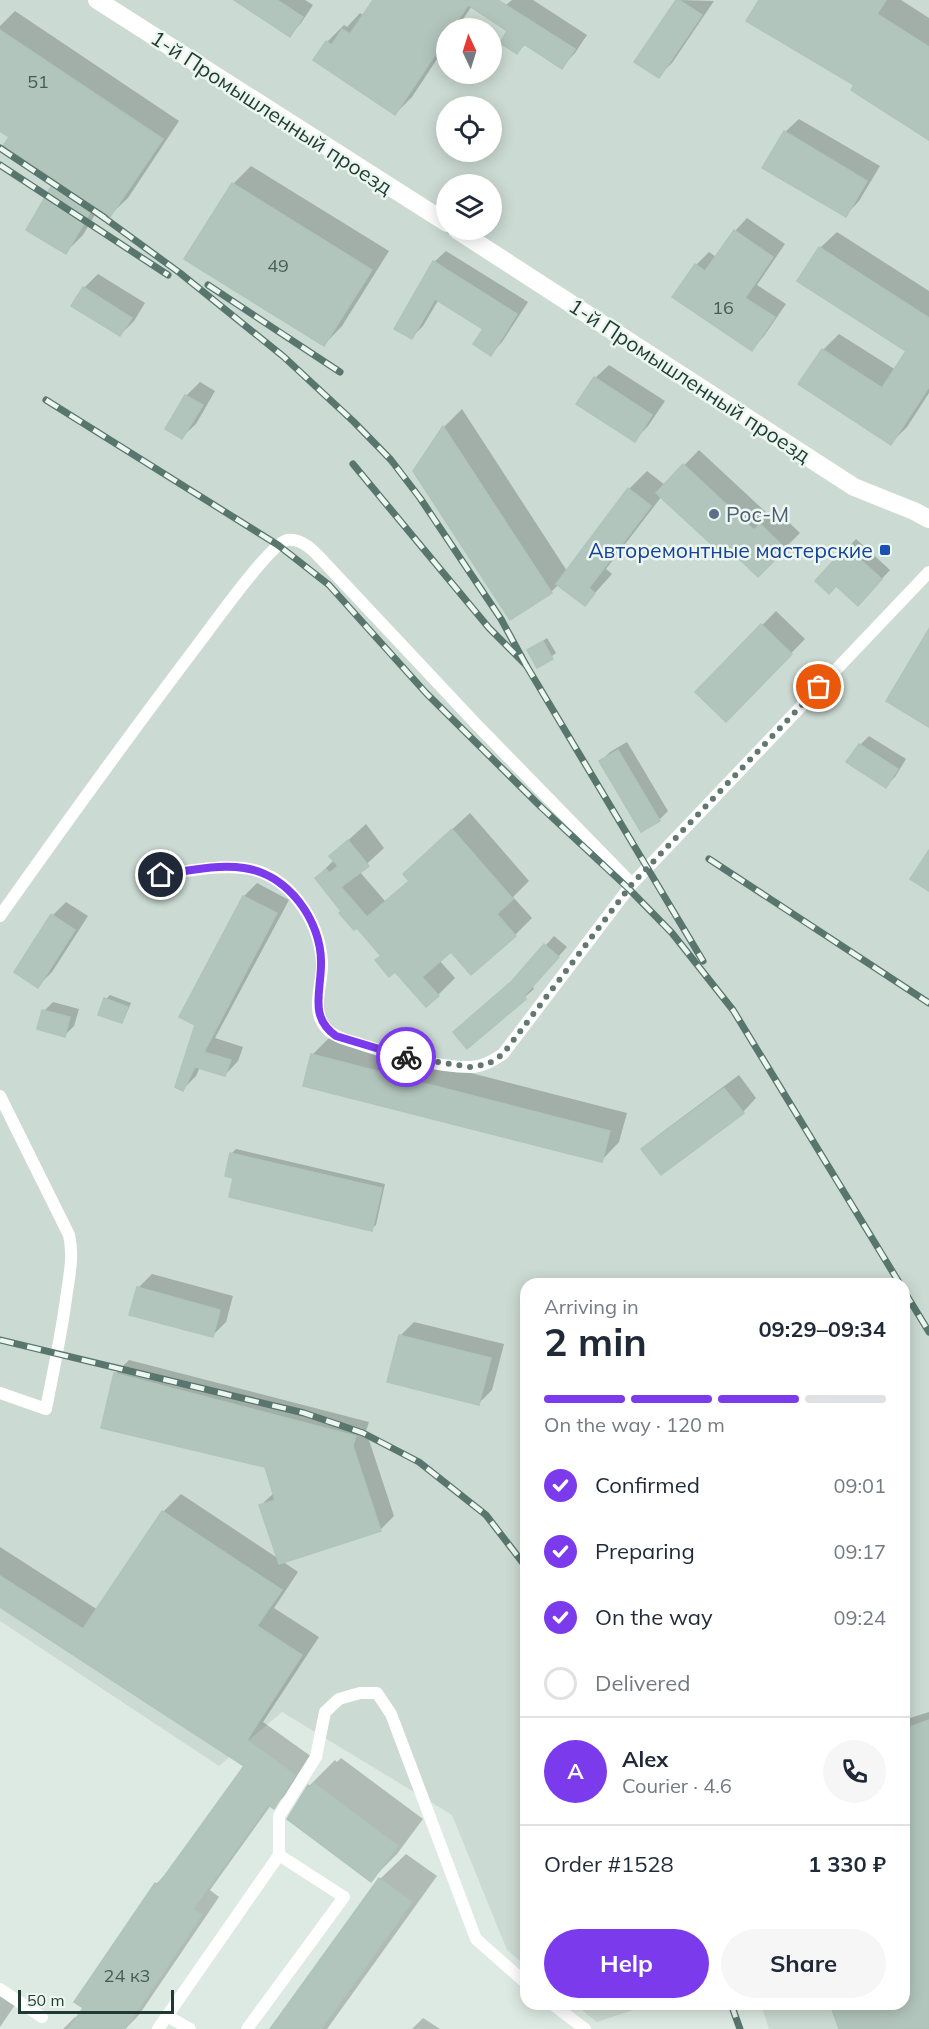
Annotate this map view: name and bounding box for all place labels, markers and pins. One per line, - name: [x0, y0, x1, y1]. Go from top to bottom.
- place label: Рос-М: [726, 501, 789, 527]
- marker: Рос-М: [707, 507, 721, 521]
- place label: Авторемонтные мастерские: [588, 537, 873, 563]
- marker: Авторемонтные мастерские: [878, 543, 892, 557]
- pin: [793, 661, 844, 712]
- pin: [135, 849, 186, 900]

